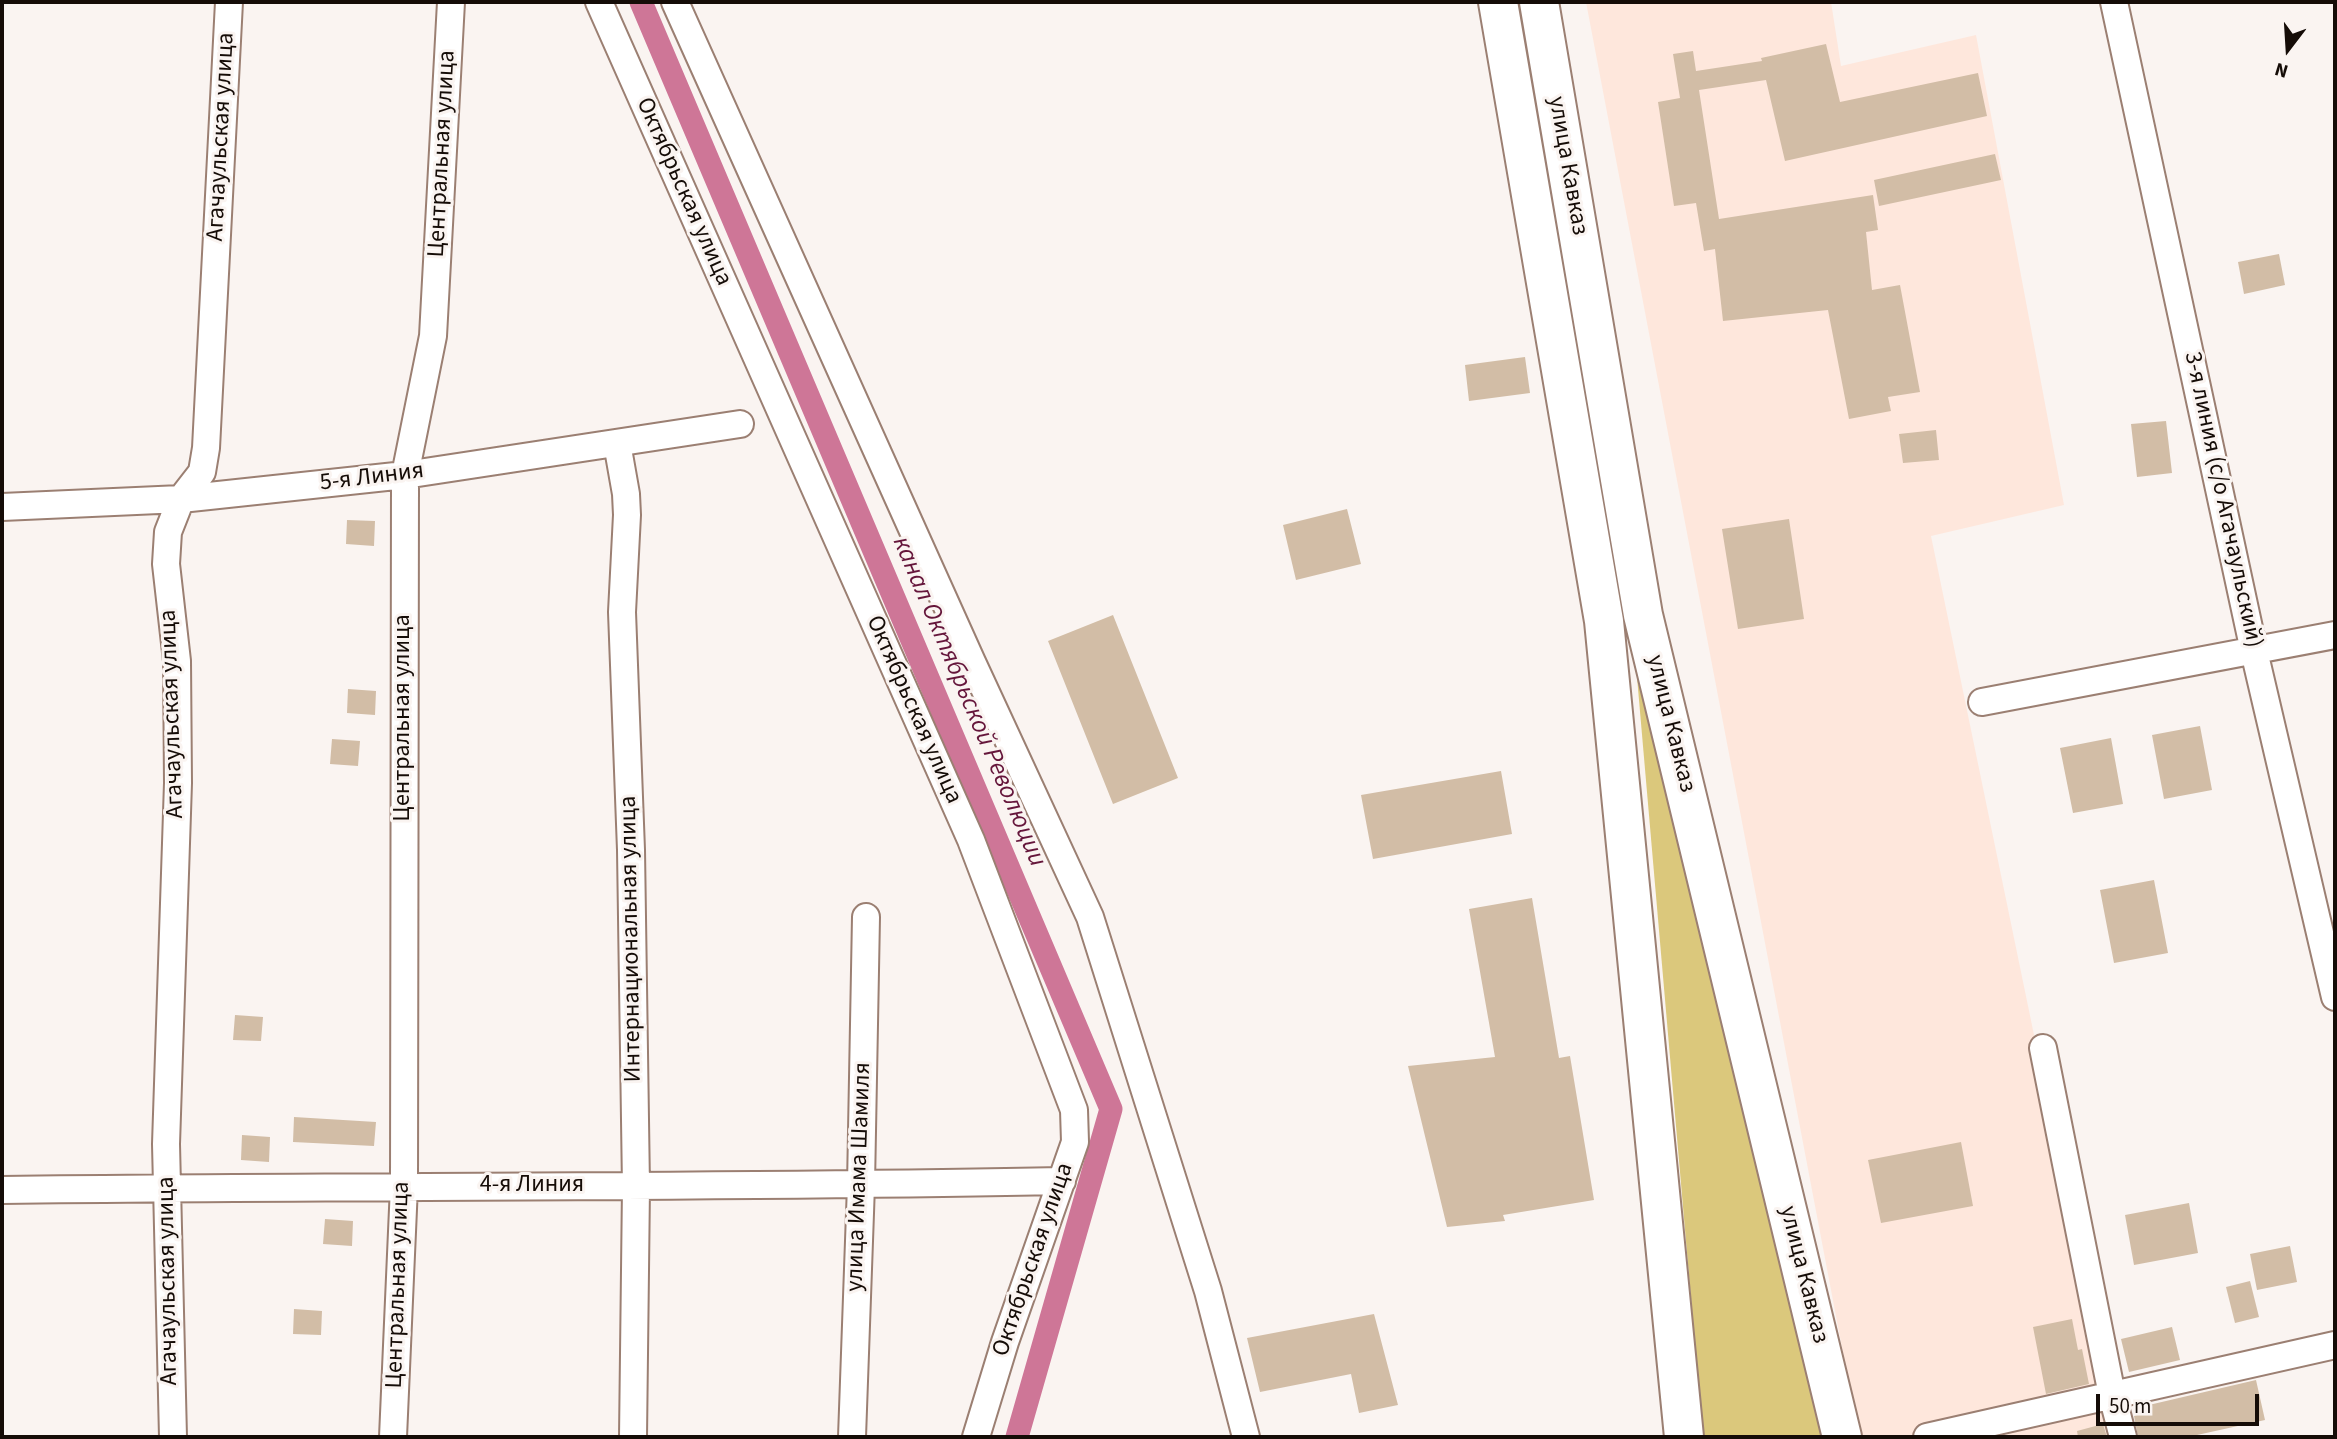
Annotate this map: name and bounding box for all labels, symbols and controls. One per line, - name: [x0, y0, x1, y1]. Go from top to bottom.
- north arrow: [2253, 14, 2323, 84]
- street label: Агачаульская улица: [202, 32, 242, 242]
- street label: Центральная улица: [423, 50, 463, 258]
- text: N: [2272, 55, 2292, 84]
- street label: Октябрьская улица: [629, 93, 737, 291]
- street label: улица Кавказ: [1541, 94, 1593, 238]
- street label: 3-я линия (с/о Агачаульский): [2177, 349, 2267, 651]
- street label: 5-я Линия: [318, 457, 426, 499]
- water label: канал Октябрьской Революции: [884, 532, 1052, 872]
- street label: Агачаульская улица: [155, 609, 191, 819]
- street label: Октябрьская улица: [859, 611, 967, 809]
- street label: Центральная улица: [390, 614, 418, 822]
- street label: улица Кавказ: [1639, 652, 1701, 796]
- street label: Интернациональная улица: [615, 796, 649, 1082]
- street label: улица Имама Шамиля: [842, 1062, 878, 1292]
- street label: Октябрьская улица: [987, 1159, 1081, 1361]
- street label: 4-я Линия: [480, 1172, 584, 1200]
- street label: Агачаульская улица: [153, 1176, 185, 1386]
- street label: Центральная улица: [381, 1181, 417, 1389]
- street label: улица Кавказ: [1772, 1203, 1834, 1347]
- scale bar: [2099, 1380, 2262, 1424]
- text: 50 m: [2109, 1391, 2151, 1421]

